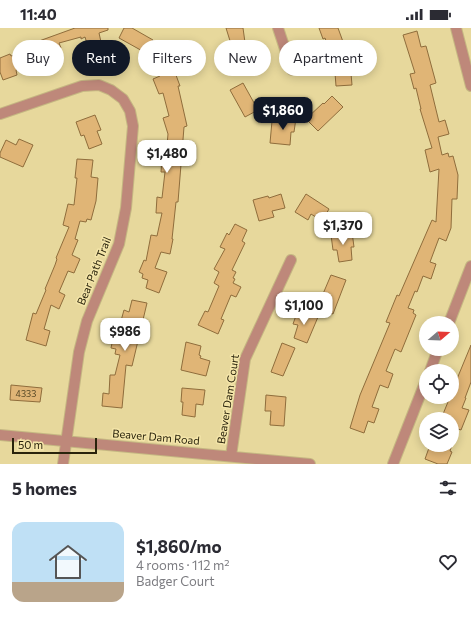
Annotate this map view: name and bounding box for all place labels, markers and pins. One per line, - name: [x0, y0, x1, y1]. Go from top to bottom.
- pin: $1,860: [250, 97, 316, 131]
- pin: $1,480: [134, 140, 200, 174]
- pin: $1,370: [310, 212, 376, 246]
- pin: $1,100: [271, 292, 337, 326]
- pin: $986: [101, 318, 149, 352]

